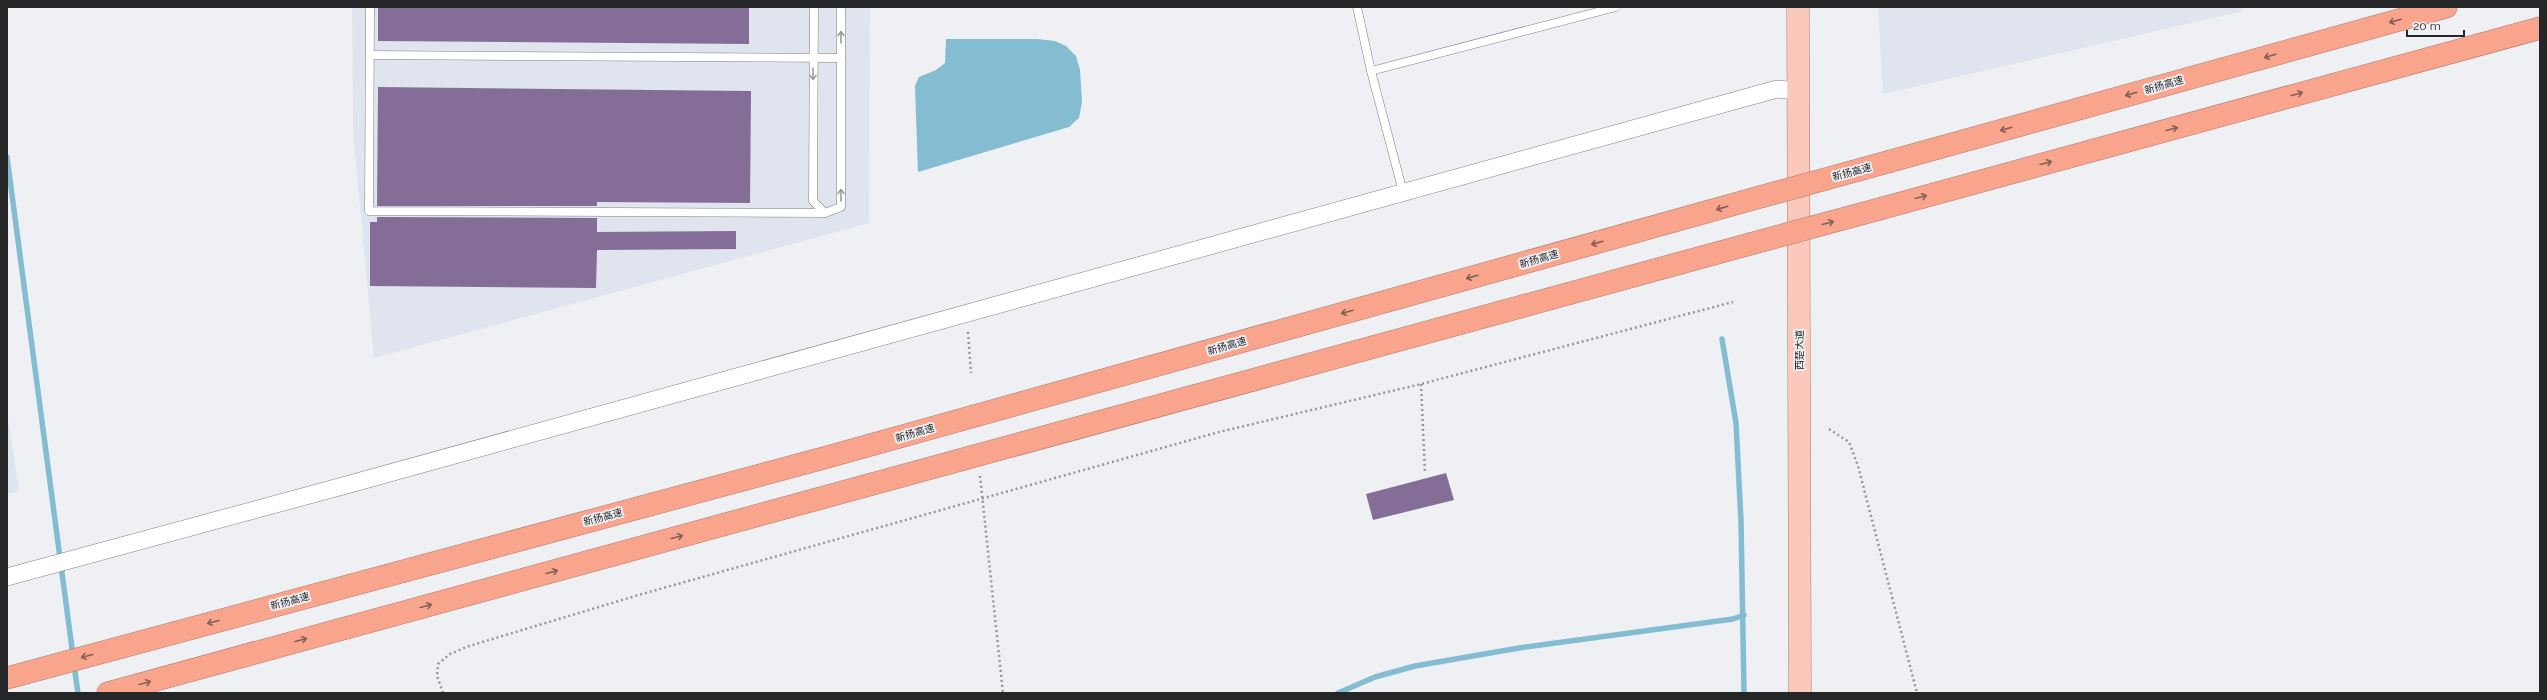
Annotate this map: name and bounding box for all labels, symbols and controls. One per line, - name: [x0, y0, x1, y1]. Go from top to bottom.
- scale bar: [2407, 12, 2464, 38]
- one-way arrow: [2389, 18, 2402, 25]
- text: 20 m: [2413, 19, 2441, 33]
- one-way arrow: [837, 31, 845, 44]
- one-way arrow: [2263, 53, 2276, 60]
- one-way arrow: [809, 67, 817, 80]
- street label: 新扬高速: [2143, 74, 2185, 96]
- one-way arrow: [2290, 90, 2303, 97]
- one-way arrow: [2125, 91, 2138, 99]
- one-way arrow: [2165, 124, 2178, 132]
- one-way arrow: [1999, 126, 2012, 133]
- one-way arrow: [2039, 159, 2052, 166]
- street label: 新扬高速: [1831, 162, 1873, 182]
- one-way arrow: [837, 189, 845, 202]
- one-way arrow: [1914, 193, 1927, 200]
- one-way arrow: [1716, 204, 1729, 212]
- one-way arrow: [1821, 218, 1834, 226]
- one-way arrow: [1591, 239, 1604, 247]
- street label: 新扬高速: [1518, 248, 1560, 270]
- one-way arrow: [1466, 274, 1479, 282]
- one-way arrow: [1340, 309, 1353, 316]
- street label: 西楚大道: [1794, 330, 1805, 370]
- street label: 新扬高速: [1206, 335, 1248, 357]
- street label: 新扬高速: [894, 422, 936, 444]
- street label: 新扬高速: [582, 507, 624, 527]
- one-way arrow: [670, 533, 683, 540]
- one-way arrow: [545, 567, 558, 575]
- street label: 新扬高速: [269, 591, 311, 611]
- one-way arrow: [420, 602, 433, 609]
- one-way arrow: [206, 619, 219, 626]
- one-way arrow: [294, 636, 307, 643]
- one-way arrow: [81, 653, 94, 660]
- one-way arrow: [139, 679, 152, 686]

